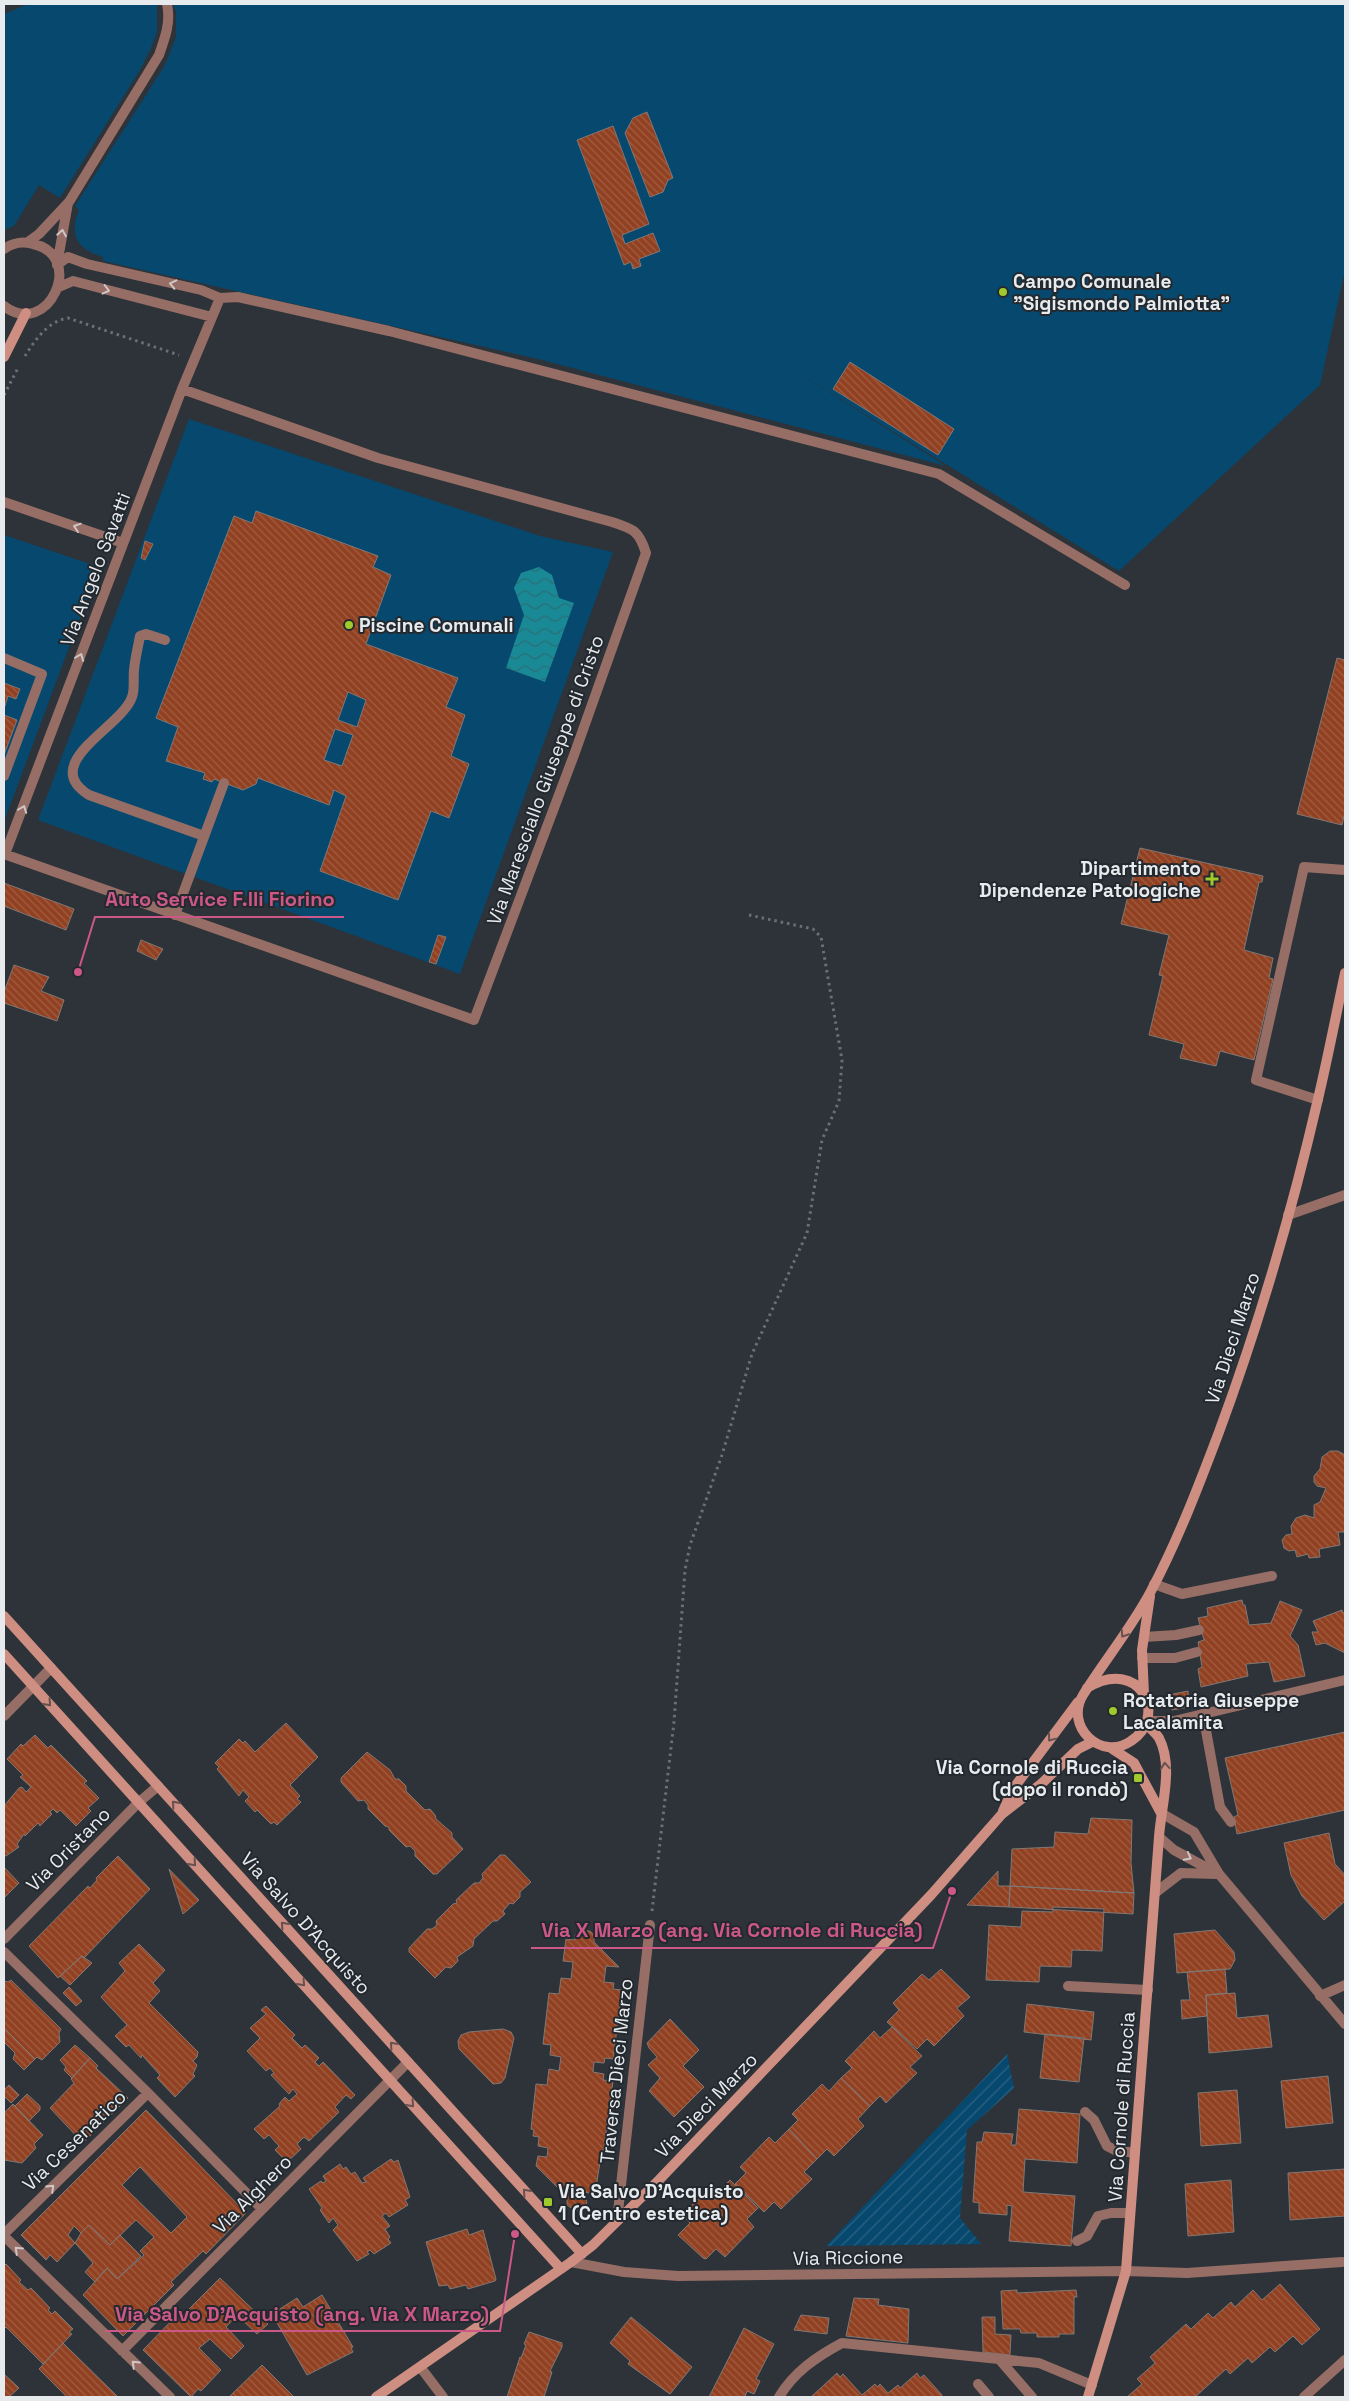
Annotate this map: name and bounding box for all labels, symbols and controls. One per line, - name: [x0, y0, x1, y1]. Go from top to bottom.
- one-way arrow: [56, 229, 67, 237]
- place label: Campo Comunale "Sigismondo Palmiotta": [1013, 269, 1230, 316]
- one-way arrow: [169, 279, 178, 290]
- one-way arrow: [101, 284, 109, 294]
- marker: Campo Comunale "Sigismondo Palmiotta": [997, 286, 1009, 298]
- street label: Via Angelo Savatti: [55, 489, 136, 650]
- one-way arrow: [73, 523, 82, 533]
- place label: Piscine Comunali: [359, 613, 514, 638]
- marker: Piscine Comunali: [343, 619, 355, 631]
- street label: Via Maresciallo Giuseppe di Cristo: [481, 632, 610, 929]
- one-way arrow: [74, 653, 85, 662]
- one-way arrow: [17, 805, 27, 814]
- place label: Dipartimento Dipendenze Patologiche: [979, 856, 1201, 903]
- marker: Dipartimento Dipendenze Patologiche: [1205, 872, 1219, 886]
- callout: Auto Service F.lli Fiorino: [95, 882, 344, 917]
- text: Auto Service F.lli Fiorino: [105, 886, 335, 912]
- street label: Via Dieci Marzo: [1199, 1269, 1266, 1407]
- one-way arrow: [1120, 1628, 1130, 1637]
- place label: Rotatoria Giuseppe Lacalamita: [1123, 1688, 1299, 1735]
- one-way arrow: [42, 1698, 51, 1707]
- marker: Rotatoria Giuseppe Lacalamita: [1107, 1705, 1119, 1717]
- one-way arrow: [1048, 1732, 1057, 1742]
- place label: Via Cornole di Ruccia (dopo il rondò): [936, 1755, 1128, 1802]
- one-way arrow: [1159, 1762, 1170, 1770]
- marker: Via Cornole di Ruccia (dopo il rondò): [1132, 1772, 1144, 1784]
- one-way arrow: [172, 1801, 181, 1810]
- street label: Via Oristano: [21, 1802, 116, 1897]
- street label: Via Salvo D'Acquisto: [235, 1847, 376, 2000]
- one-way arrow: [1182, 1851, 1191, 1861]
- one-way arrow: [187, 1857, 196, 1866]
- callout: Via X Marzo (ang. Via Cornole di Ruccia): [531, 1913, 933, 1948]
- text: Via X Marzo (ang. Via Cornole di Ruccia): [541, 1917, 923, 1943]
- one-way arrow: [281, 1921, 290, 1930]
- street label: Traversa Dieci Marzo: [594, 1977, 639, 2165]
- one-way arrow: [296, 1978, 305, 1987]
- street label: Via Cornole di Ruccia: [1102, 2011, 1141, 2203]
- one-way arrow: [390, 2042, 399, 2051]
- street label: Via Dieci Marzo: [650, 2047, 763, 2163]
- street label: Via Cesenatico: [17, 2084, 132, 2196]
- one-way arrow: [405, 2098, 414, 2107]
- street label: Via Alghero: [207, 2149, 297, 2239]
- place label: Via Salvo D’Acquisto 1 (Centro estetica): [558, 2179, 744, 2226]
- one-way arrow: [45, 2185, 54, 2194]
- one-way arrow: [522, 2188, 531, 2197]
- marker: Via Salvo D’Acquisto 1 (Centro estetica): [542, 2196, 554, 2208]
- street label: Via Riccione: [792, 2244, 904, 2271]
- one-way arrow: [15, 2247, 24, 2256]
- callout: Via Salvo D’Acquisto (ang. Via X Marzo): [105, 2296, 500, 2331]
- text: Via Salvo D’Acquisto (ang. Via X Marzo): [115, 2301, 489, 2327]
- one-way arrow: [132, 2360, 141, 2369]

